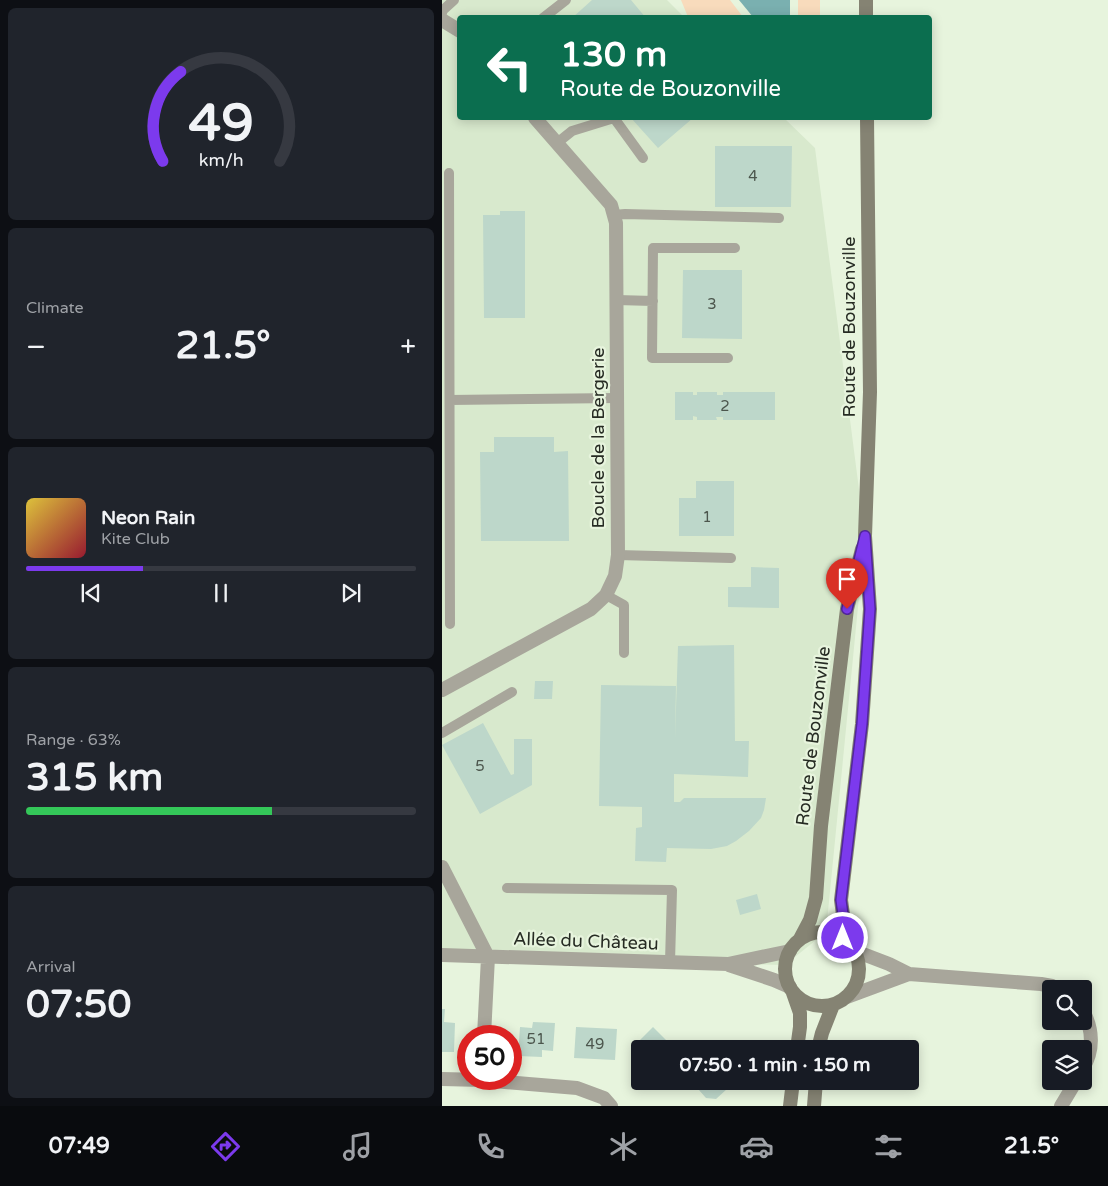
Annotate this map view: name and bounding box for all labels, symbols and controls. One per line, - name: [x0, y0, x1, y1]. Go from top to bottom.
- text: 130 m: [560, 34, 667, 76]
- icon: left: [477, 35, 542, 100]
- text: Route de Bouzonville: [560, 76, 781, 102]
- text: 49: [188, 92, 254, 155]
- text: km/h: [199, 150, 243, 171]
- house number: 4: [748, 167, 758, 185]
- street label: Route de Bouzonville: [838, 237, 860, 417]
- house number: 3: [707, 295, 717, 313]
- text: Climate: [26, 298, 84, 318]
- text: 21.5°: [176, 323, 271, 369]
- text: −: [26, 330, 46, 364]
- text: +: [400, 330, 416, 364]
- street label: Boucle de la Bergerie: [587, 347, 609, 529]
- house number: 2: [720, 397, 730, 415]
- text: Neon Rain: [101, 507, 195, 529]
- house number: 1: [702, 508, 712, 526]
- text: Kite Club: [101, 529, 170, 549]
- pin: [826, 558, 868, 609]
- icon: arrive: [833, 565, 861, 593]
- icon: previous: [77, 579, 105, 607]
- icon: pause: [207, 579, 235, 607]
- icon: next: [337, 579, 365, 607]
- street label: Route de Bouzonville: [791, 645, 835, 827]
- text: Range · 63%: [26, 730, 121, 750]
- text: 315 km: [26, 755, 163, 801]
- house number: 5: [475, 757, 485, 775]
- position arrow: [816, 911, 868, 963]
- street label: Allée du Château: [513, 927, 659, 955]
- text: Arrival: [26, 957, 75, 977]
- map controls: [1042, 980, 1092, 1090]
- button: search: [1042, 980, 1092, 1030]
- text: 07:50: [26, 982, 131, 1028]
- speed limit sign: 50: [457, 1025, 522, 1090]
- house number: 51: [527, 1030, 545, 1048]
- house number: 49: [586, 1035, 604, 1053]
- button: layers: [1042, 1040, 1092, 1090]
- text: 07:50 · 1 min · 150 m: [679, 1054, 871, 1076]
- icon: directions: [208, 1129, 243, 1164]
- icon: music: [340, 1129, 375, 1164]
- icon: phone: [473, 1129, 508, 1164]
- icon: climate: [606, 1129, 641, 1164]
- icon: car: [739, 1129, 774, 1164]
- icon: filters: [871, 1129, 906, 1164]
- text: 07:49: [49, 1133, 110, 1159]
- text: 21.5°: [1004, 1133, 1059, 1159]

